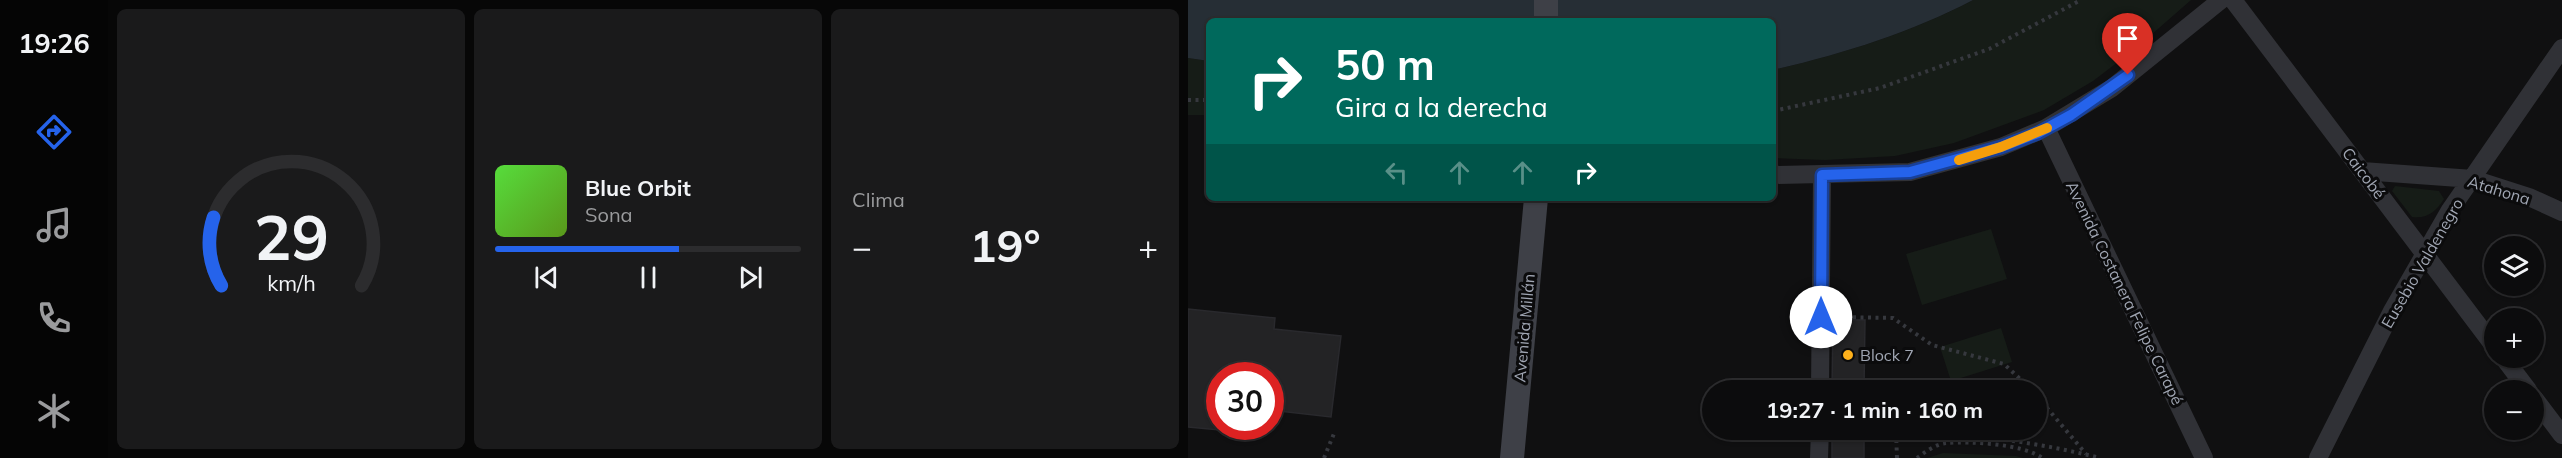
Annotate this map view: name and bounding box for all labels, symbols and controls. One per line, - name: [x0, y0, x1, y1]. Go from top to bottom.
- pin: [2102, 13, 2153, 75]
- icon: arrive: [2111, 22, 2144, 55]
- text: 19:26: [18, 26, 90, 60]
- text: 50 m: [1335, 38, 1435, 91]
- icon: right: [1236, 42, 1314, 120]
- text: Gira a la derecha: [1335, 90, 1548, 124]
- icon: directions: [33, 111, 75, 153]
- street label: Caicobé: [2338, 143, 2390, 203]
- icon: left: [1380, 156, 1413, 189]
- icon: ahead: [1443, 156, 1476, 189]
- icon: ahead: [1506, 156, 1539, 189]
- icon: right: [1569, 156, 1602, 189]
- street label: Atahona: [2465, 171, 2533, 209]
- text: Blue Orbit: [585, 174, 691, 202]
- street label: Avenida Costanera Felipe Carapé: [2062, 178, 2188, 408]
- text: Clima: [852, 187, 905, 212]
- street label: Eusebio Valdenegro: [2377, 195, 2467, 331]
- text: 29: [254, 197, 328, 276]
- text: Sona: [585, 202, 633, 227]
- icon: music: [33, 204, 75, 246]
- text: 19°: [969, 217, 1041, 273]
- text: −: [852, 226, 872, 267]
- text: +: [1138, 226, 1158, 267]
- map controls: [2484, 236, 2544, 440]
- button: layers: [2484, 236, 2544, 296]
- icon: previous: [530, 261, 563, 294]
- icon: pause: [632, 261, 665, 294]
- icon: next: [734, 261, 767, 294]
- text: km/h: [267, 269, 315, 296]
- street label: Avenida Millán: [1509, 273, 1539, 383]
- position arrow: [1789, 285, 1853, 349]
- icon: phone: [33, 297, 75, 339]
- button: +: [2484, 308, 2544, 368]
- place label: Block 7: [1860, 345, 1914, 365]
- marker: Block 7: [1841, 348, 1855, 362]
- speed limit sign: 30: [1206, 362, 1284, 440]
- button: −: [2484, 380, 2544, 440]
- icon: climate: [33, 390, 75, 432]
- text: 19:27 · 1 min · 160 m: [1766, 396, 1983, 424]

